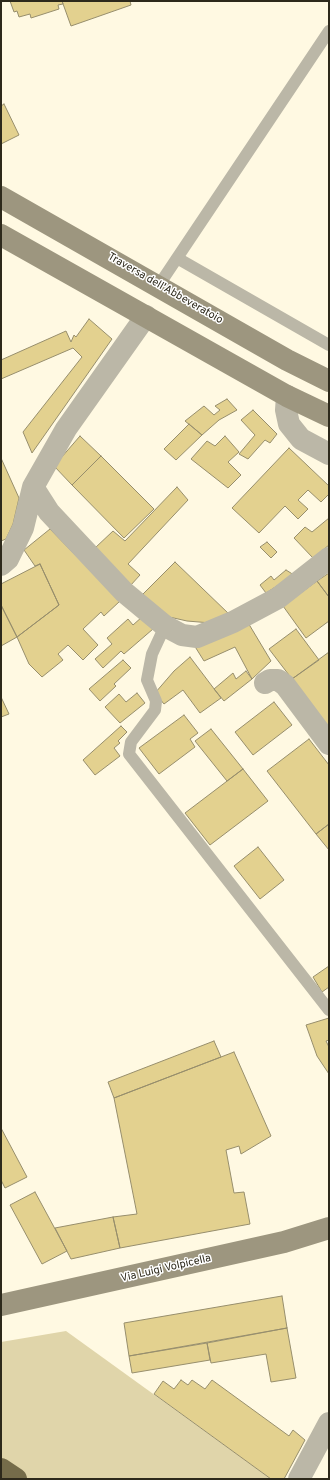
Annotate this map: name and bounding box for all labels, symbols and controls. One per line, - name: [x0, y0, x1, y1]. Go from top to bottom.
- street label: Traversa dell'Abbeveratoio: [105, 251, 225, 327]
- street label: Via Luigi Volpicella: [120, 1252, 212, 1286]

